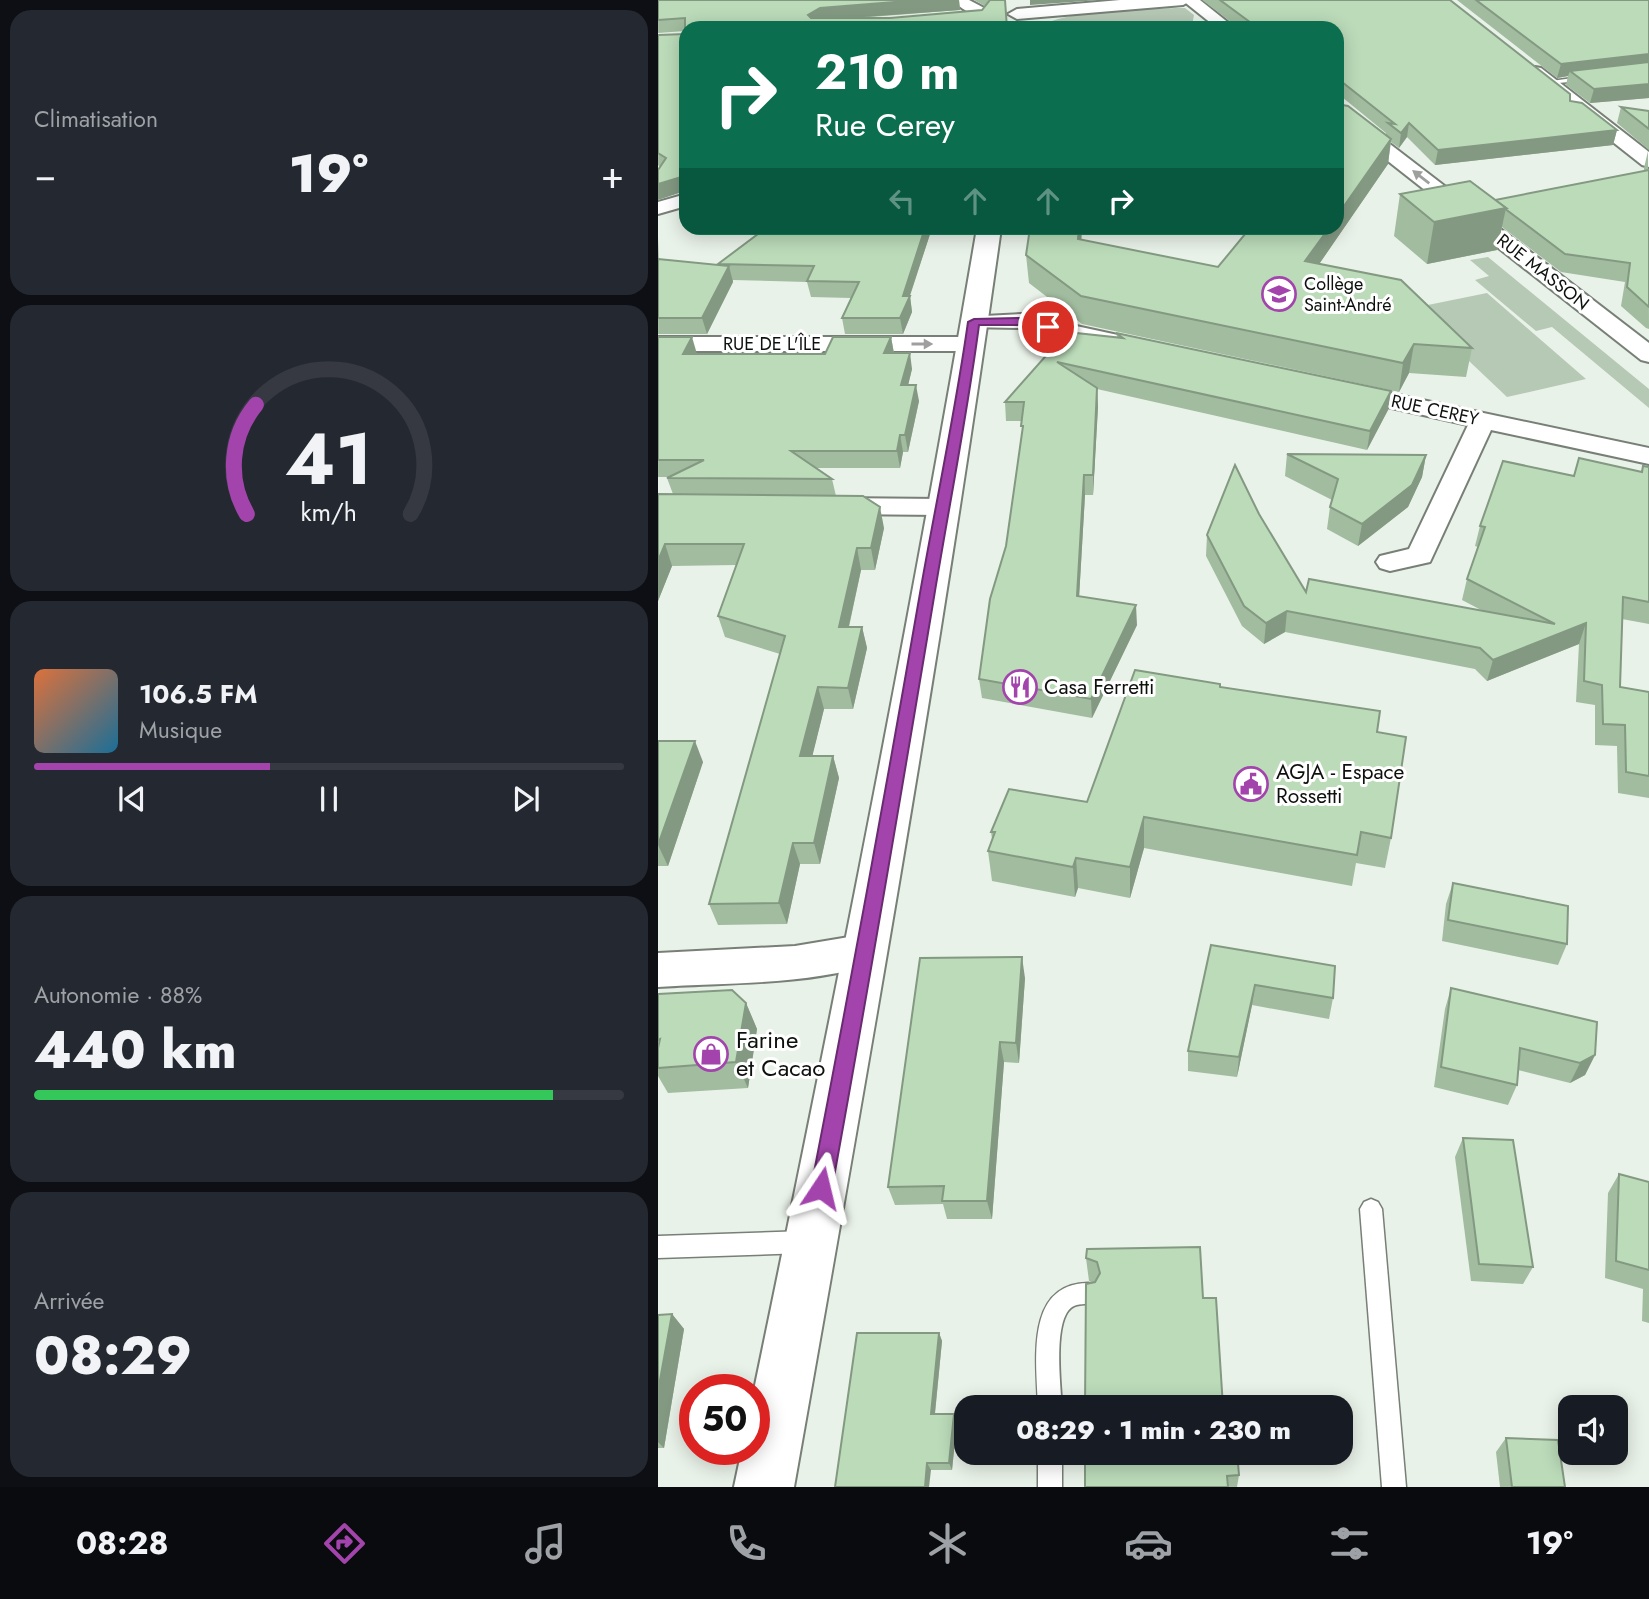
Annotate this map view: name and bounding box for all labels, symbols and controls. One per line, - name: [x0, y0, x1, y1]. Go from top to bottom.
- text: 210 m: [815, 37, 959, 107]
- icon: right: [700, 49, 791, 140]
- text: Climatisation: [34, 102, 158, 136]
- text: Rue Cerey: [815, 102, 955, 148]
- text: 19°: [289, 136, 368, 212]
- text: −: [34, 147, 56, 202]
- text: +: [601, 147, 624, 202]
- one-way arrow: [1413, 170, 1431, 185]
- icon: left: [883, 182, 921, 220]
- icon: ahead: [956, 182, 994, 220]
- icon: ahead: [1029, 182, 1067, 220]
- icon: right: [1102, 182, 1140, 220]
- street label: RUE MASSON: [1491, 228, 1595, 316]
- place label: Collège Saint-André: [1304, 271, 1392, 318]
- school or university icon: Collège Saint-André: [1260, 275, 1298, 313]
- pin: [1018, 297, 1078, 357]
- icon: arrive: [1029, 308, 1067, 346]
- street label: RUE DE L'ÎLE: [723, 331, 821, 357]
- one-way arrow: [911, 338, 933, 350]
- street label: RUE CEREY: [1389, 388, 1482, 432]
- text: 41: [285, 407, 373, 512]
- text: km/h: [301, 494, 357, 530]
- restaurant icon: Casa Ferretti: [1001, 668, 1039, 706]
- place label: Casa Ferretti: [1044, 672, 1154, 702]
- text: 106.5 FM: [139, 675, 257, 713]
- text: Musique: [139, 713, 222, 747]
- place label: AGJA - Espace Rossetti: [1276, 757, 1405, 811]
- public building icon: AGJA - Espace Rossetti: [1232, 765, 1270, 803]
- icon: previous: [113, 780, 151, 818]
- icon: pause: [310, 780, 348, 818]
- icon: next: [507, 780, 545, 818]
- text: Autonomie · 88%: [34, 978, 202, 1012]
- text: 440 km: [34, 1012, 237, 1088]
- place label: Farine et Cacao: [736, 1022, 825, 1085]
- shop icon: Farine et Cacao: [692, 1035, 730, 1073]
- position arrow: [784, 1151, 858, 1225]
- text: Arrivée: [34, 1284, 104, 1318]
- text: 08:29: [34, 1318, 192, 1394]
- speed limit sign: 50: [679, 1374, 770, 1465]
- map controls: [1558, 1395, 1628, 1465]
- button: sound: [1558, 1395, 1628, 1465]
- text: 08:29 · 1 min · 230 m: [1016, 1411, 1291, 1449]
- icon: directions: [320, 1519, 369, 1568]
- icon: music: [521, 1519, 570, 1568]
- icon: phone: [722, 1519, 771, 1568]
- icon: climate: [923, 1519, 972, 1568]
- icon: car: [1124, 1519, 1173, 1568]
- icon: filters: [1325, 1519, 1374, 1568]
- text: 08:28: [76, 1520, 169, 1566]
- text: 19°: [1526, 1520, 1573, 1566]

